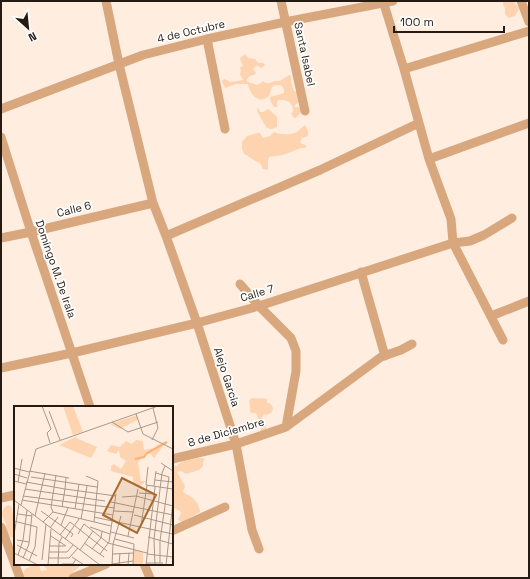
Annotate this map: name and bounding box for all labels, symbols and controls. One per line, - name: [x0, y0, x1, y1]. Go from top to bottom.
- north arrow: [8, 8, 48, 48]
- scale bar: [394, 8, 504, 34]
- text: 100 m: [400, 14, 434, 30]
- street label: 4 de Octubre: [156, 16, 226, 46]
- street label: Santa Isabel: [291, 21, 319, 87]
- text: N: [26, 29, 39, 45]
- street label: Calle 6: [55, 198, 93, 220]
- street label: Domingo M. De Irala: [33, 218, 80, 321]
- street label: Calle 7: [239, 281, 275, 305]
- street label: Alejo Garcia: [211, 346, 243, 409]
- inset map: [14, 406, 173, 565]
- street label: 8 de Diciembre: [186, 414, 266, 450]

